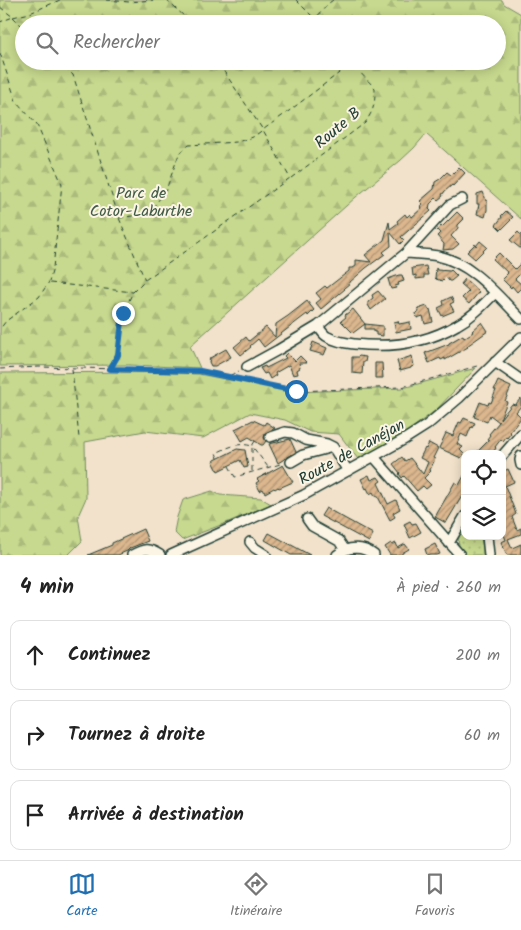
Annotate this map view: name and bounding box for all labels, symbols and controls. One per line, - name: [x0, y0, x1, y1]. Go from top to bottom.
- search box: [15, 15, 506, 70]
- text: Rechercher: [73, 28, 160, 58]
- icon: search: [33, 29, 61, 57]
- street label: Route B: [309, 101, 367, 155]
- park label: Parc de Cotor-Laburthe: [90, 181, 192, 224]
- route end: [112, 302, 135, 325]
- route start: [285, 380, 308, 403]
- street label: Route de Canéjan: [294, 413, 410, 492]
- map controls: [461, 450, 506, 540]
- button: locate: [461, 450, 506, 495]
- button: layers: [461, 495, 506, 540]
- text: 4 min: [20, 571, 74, 604]
- text: À pied · 260 m: [396, 575, 501, 600]
- text: Continuez: [68, 640, 151, 670]
- icon: ahead: [21, 641, 49, 669]
- text: 200 m: [456, 643, 500, 668]
- text: Tournez à droite: [68, 720, 205, 750]
- icon: right: [21, 721, 49, 749]
- text: 60 m: [464, 723, 500, 748]
- text: Arrivée à destination: [68, 800, 244, 830]
- icon: arrive: [21, 801, 49, 829]
- tab: Carte: [66, 870, 98, 922]
- tab: Itinéraire: [230, 870, 282, 922]
- tab: Favoris: [415, 870, 455, 922]

